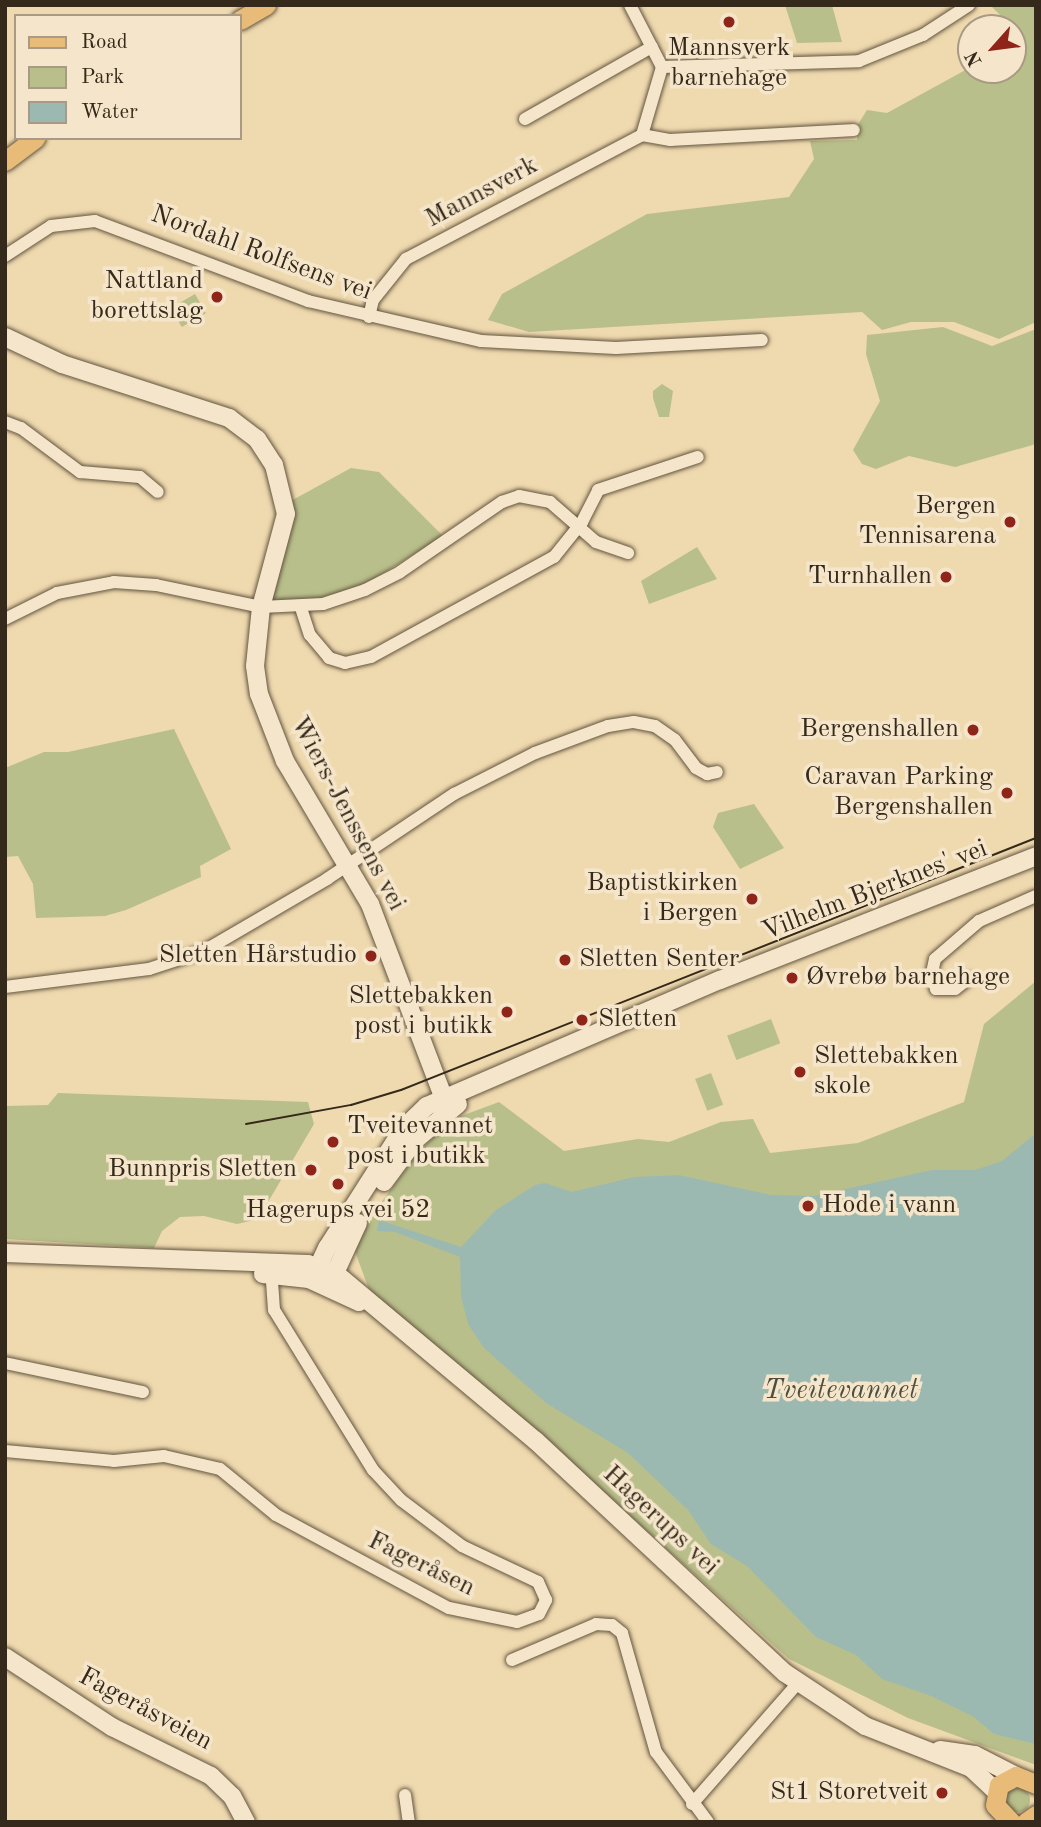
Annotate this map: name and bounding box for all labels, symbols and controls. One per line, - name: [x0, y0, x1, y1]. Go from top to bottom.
- legend: [14, 14, 242, 140]
- marker: Mannsverk barnehage: [721, 14, 737, 30]
- north arrow: [957, 14, 1027, 84]
- text: Road: [81, 32, 128, 53]
- place label: Mannsverk barnehage: [668, 33, 790, 94]
- text: N: [963, 47, 987, 69]
- text: Park: [81, 67, 124, 88]
- text: Water: [81, 102, 138, 123]
- street label: Mannsverk: [421, 150, 543, 236]
- street label: Nordahl Rolfsens vei: [146, 200, 376, 308]
- place label: Nattland borettslag: [91, 266, 203, 328]
- marker: Nattland borettslag: [209, 289, 225, 305]
- place label: Bergen Tennisarena: [859, 491, 996, 552]
- marker: Bergen Tennisarena: [1002, 514, 1018, 530]
- place label: Turnhallen: [808, 561, 932, 593]
- marker: Turnhallen: [938, 569, 954, 585]
- street label: Wiers-Jenssens vei: [283, 711, 411, 917]
- place label: Bergenshallen: [800, 714, 959, 746]
- marker: Bergenshallen: [965, 722, 981, 738]
- place label: Caravan Parking Bergenshallen: [804, 762, 993, 824]
- marker: Caravan Parking Bergenshallen: [999, 785, 1015, 801]
- street label: Vilhelm Bjerknes' vei: [758, 834, 992, 948]
- place label: Baptistkirken i Bergen: [587, 868, 738, 930]
- marker: Baptistkirken i Bergen: [744, 891, 760, 907]
- place label: Sletten Hårstudio: [159, 940, 357, 972]
- place label: Sletten Senter: [579, 944, 739, 976]
- marker: Sletten Hårstudio: [363, 948, 379, 964]
- marker: Sletten Senter: [557, 952, 573, 968]
- place label: Øvrebø barnehage: [806, 962, 1010, 994]
- marker: Øvrebø barnehage: [784, 970, 800, 986]
- place label: Slettebakken post i butikk: [349, 981, 493, 1042]
- marker: Slettebakken post i butikk: [499, 1004, 515, 1020]
- place label: Sletten: [598, 1004, 677, 1036]
- marker: Sletten: [572, 1010, 592, 1030]
- place label: Slettebakken skole: [814, 1041, 958, 1102]
- marker: Slettebakken skole: [792, 1064, 808, 1080]
- place label: Tveitevannet post i butikk: [347, 1111, 493, 1172]
- marker: Tveitevannet post i butikk: [325, 1134, 341, 1150]
- place label: Bunnpris Sletten: [108, 1154, 297, 1186]
- marker: Bunnpris Sletten: [303, 1162, 319, 1178]
- marker: Hagerups vei 52: [330, 1176, 346, 1192]
- place label: Hode i vann: [822, 1190, 956, 1222]
- place label: Hagerups vei 52: [246, 1195, 430, 1227]
- marker: Hode i vann: [800, 1198, 816, 1214]
- water label: Tveitevannet: [764, 1374, 918, 1408]
- street label: Hagerups vei: [595, 1459, 725, 1583]
- street label: Fageråsen: [362, 1526, 480, 1604]
- street label: Fageråsveien: [73, 1662, 217, 1758]
- place label: St1 Storetveit: [770, 1777, 928, 1809]
- marker: St1 Storetveit: [934, 1785, 950, 1801]

